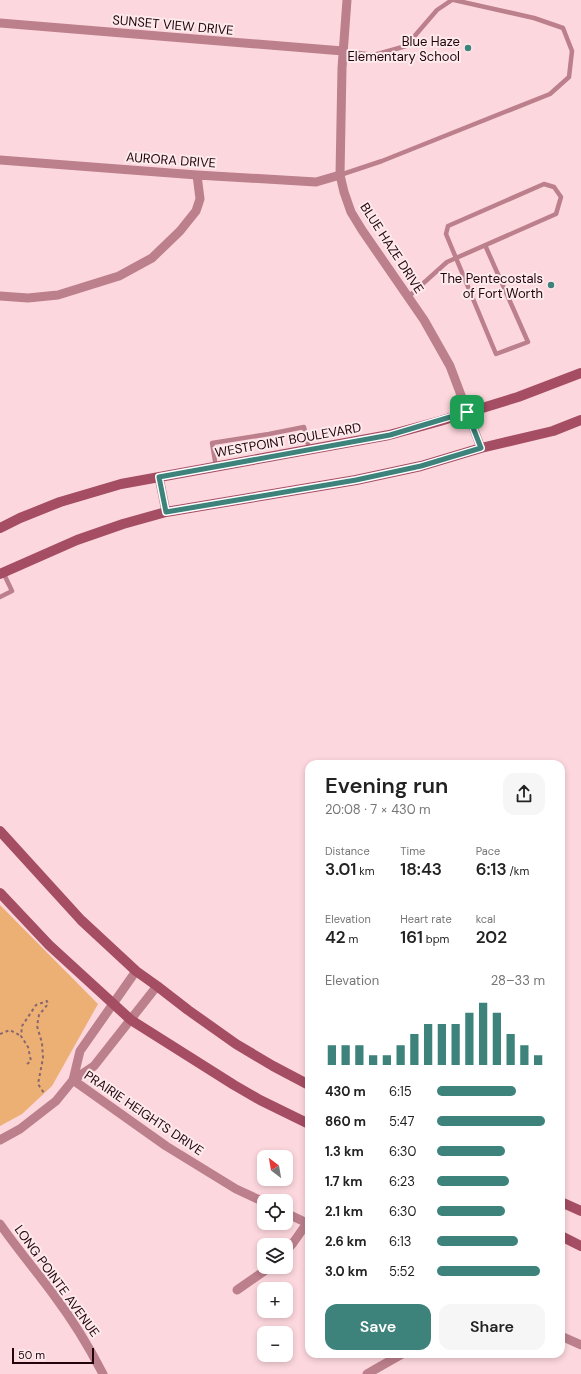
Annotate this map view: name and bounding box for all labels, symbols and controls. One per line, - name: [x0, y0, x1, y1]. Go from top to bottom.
- street label: SUNSET VIEW DRIVE: [112, 11, 234, 39]
- place label: Blue Haze Elementary School: [348, 33, 460, 65]
- marker: Blue Haze Elementary School: [463, 43, 473, 53]
- street label: AURORA DRIVE: [125, 148, 217, 172]
- street label: BLUE HAZE DRIVE: [356, 199, 428, 297]
- place label: The Pentecostals of Fort Worth: [440, 270, 543, 302]
- marker: The Pentecostals of Fort Worth: [546, 280, 556, 290]
- pin: [450, 395, 484, 429]
- icon: arrive: [456, 401, 478, 423]
- street label: WESTPOINT BOULEVARD: [214, 419, 363, 461]
- text: Evening run: [325, 771, 448, 800]
- button: share: [503, 773, 545, 815]
- text: 20:08 · 7 × 430 m: [325, 801, 431, 818]
- text: Distance: [325, 844, 370, 858]
- text: Time: [400, 844, 425, 858]
- text: Pace: [476, 844, 500, 858]
- text: 3.01: [325, 858, 356, 880]
- text: 18:43: [400, 858, 442, 880]
- text: 6:13: [476, 858, 507, 880]
- text: km: [356, 864, 375, 878]
- text: /km: [507, 864, 529, 878]
- text: Elevation: [325, 912, 371, 926]
- text: Heart rate: [400, 912, 452, 926]
- text: kcal: [476, 912, 496, 926]
- text: 42: [325, 926, 346, 948]
- text: 161: [400, 926, 423, 948]
- text: 202: [476, 926, 507, 948]
- text: m: [346, 932, 358, 946]
- text: bpm: [423, 932, 449, 946]
- text: Elevation: [325, 972, 379, 989]
- text: 28–33 m: [491, 972, 545, 989]
- street label: PRAIRIE HEIGHTS DRIVE: [81, 1067, 207, 1159]
- text: 430 m: [325, 1083, 366, 1100]
- text: 6:15: [389, 1083, 412, 1100]
- text: 860 m: [325, 1113, 366, 1130]
- text: 5:47: [389, 1113, 414, 1130]
- text: 1.3 km: [325, 1143, 364, 1160]
- text: 6:30: [389, 1143, 416, 1160]
- north arrow: [257, 1150, 293, 1186]
- map controls: [257, 1150, 293, 1362]
- text: 1.7 km: [325, 1173, 362, 1190]
- text: 6:23: [389, 1173, 415, 1190]
- button: locate: [257, 1194, 293, 1230]
- text: 2.1 km: [325, 1203, 363, 1220]
- text: 6:30: [389, 1203, 416, 1220]
- street label: LONG POINTE AVENUE: [11, 1222, 103, 1340]
- text: 2.6 km: [325, 1233, 366, 1250]
- text: 6:13: [389, 1233, 412, 1250]
- button: layers: [257, 1238, 293, 1274]
- text: 3.0 km: [325, 1263, 368, 1280]
- text: 5:52: [389, 1263, 415, 1280]
- button: +: [257, 1282, 293, 1318]
- button: Save: [325, 1304, 431, 1350]
- button: Share: [439, 1304, 545, 1350]
- button: −: [257, 1326, 293, 1362]
- scale bar: [12, 1346, 94, 1365]
- text: 50 m: [18, 1348, 45, 1362]

